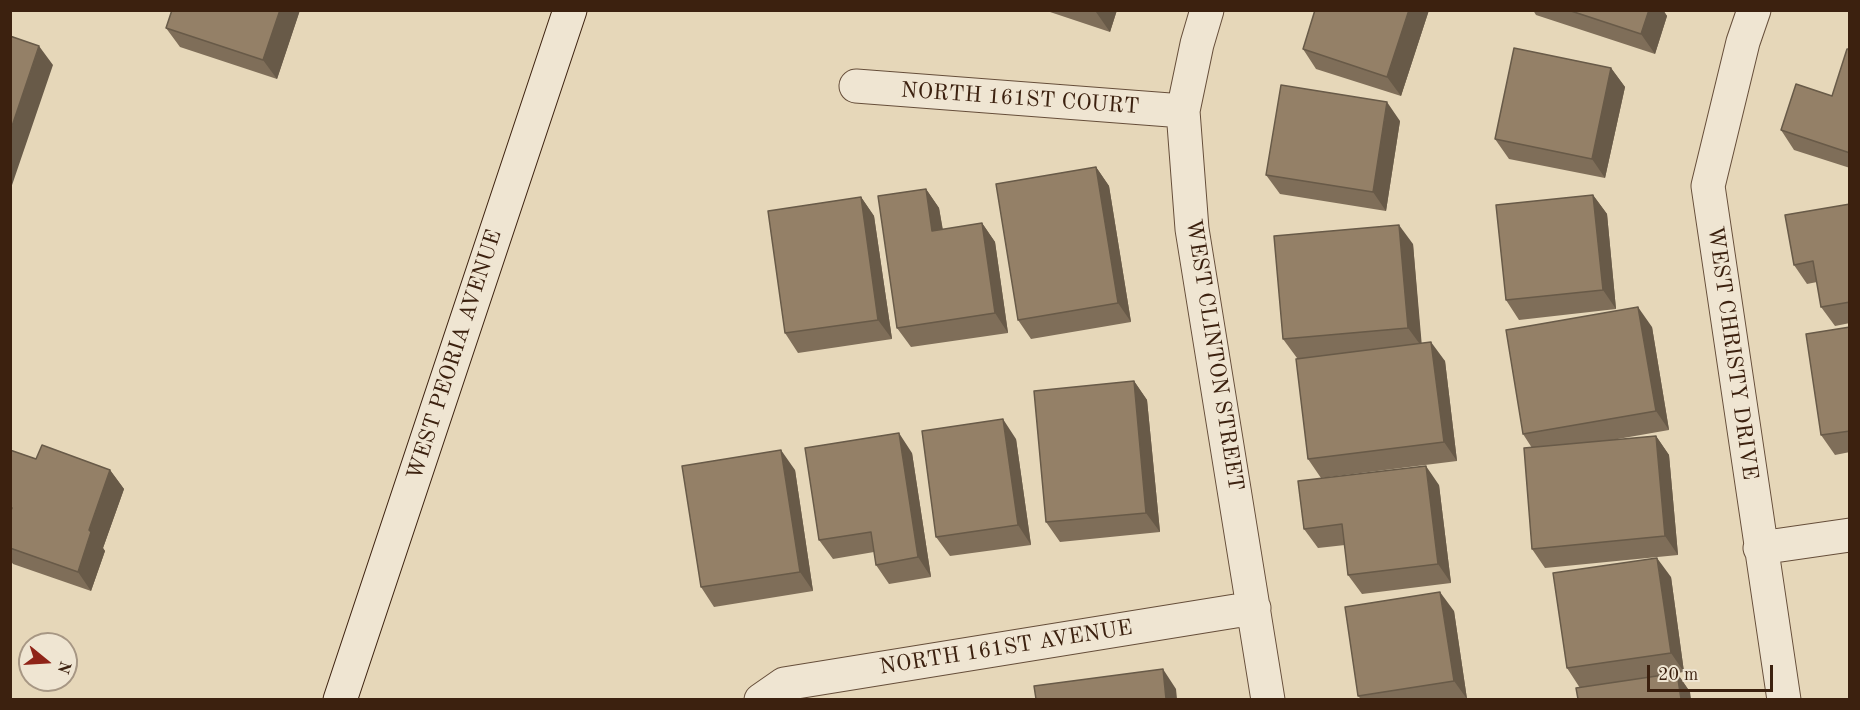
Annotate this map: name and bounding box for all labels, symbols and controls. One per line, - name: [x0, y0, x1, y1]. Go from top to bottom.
- street label: NORTH 161ST COURT: [900, 77, 1140, 121]
- street label: WEST CLINTON STREET: [1179, 217, 1249, 493]
- street label: WEST CHRISTY DRIVE: [1701, 224, 1763, 482]
- street label: WEST PEORIA AVENUE: [402, 226, 508, 484]
- street label: NORTH 161ST AVENUE: [878, 615, 1134, 681]
- north arrow: [18, 632, 78, 692]
- scale bar: [1650, 653, 1776, 691]
- text: N: [54, 659, 73, 675]
- text: 20 m: [1658, 666, 1698, 684]

